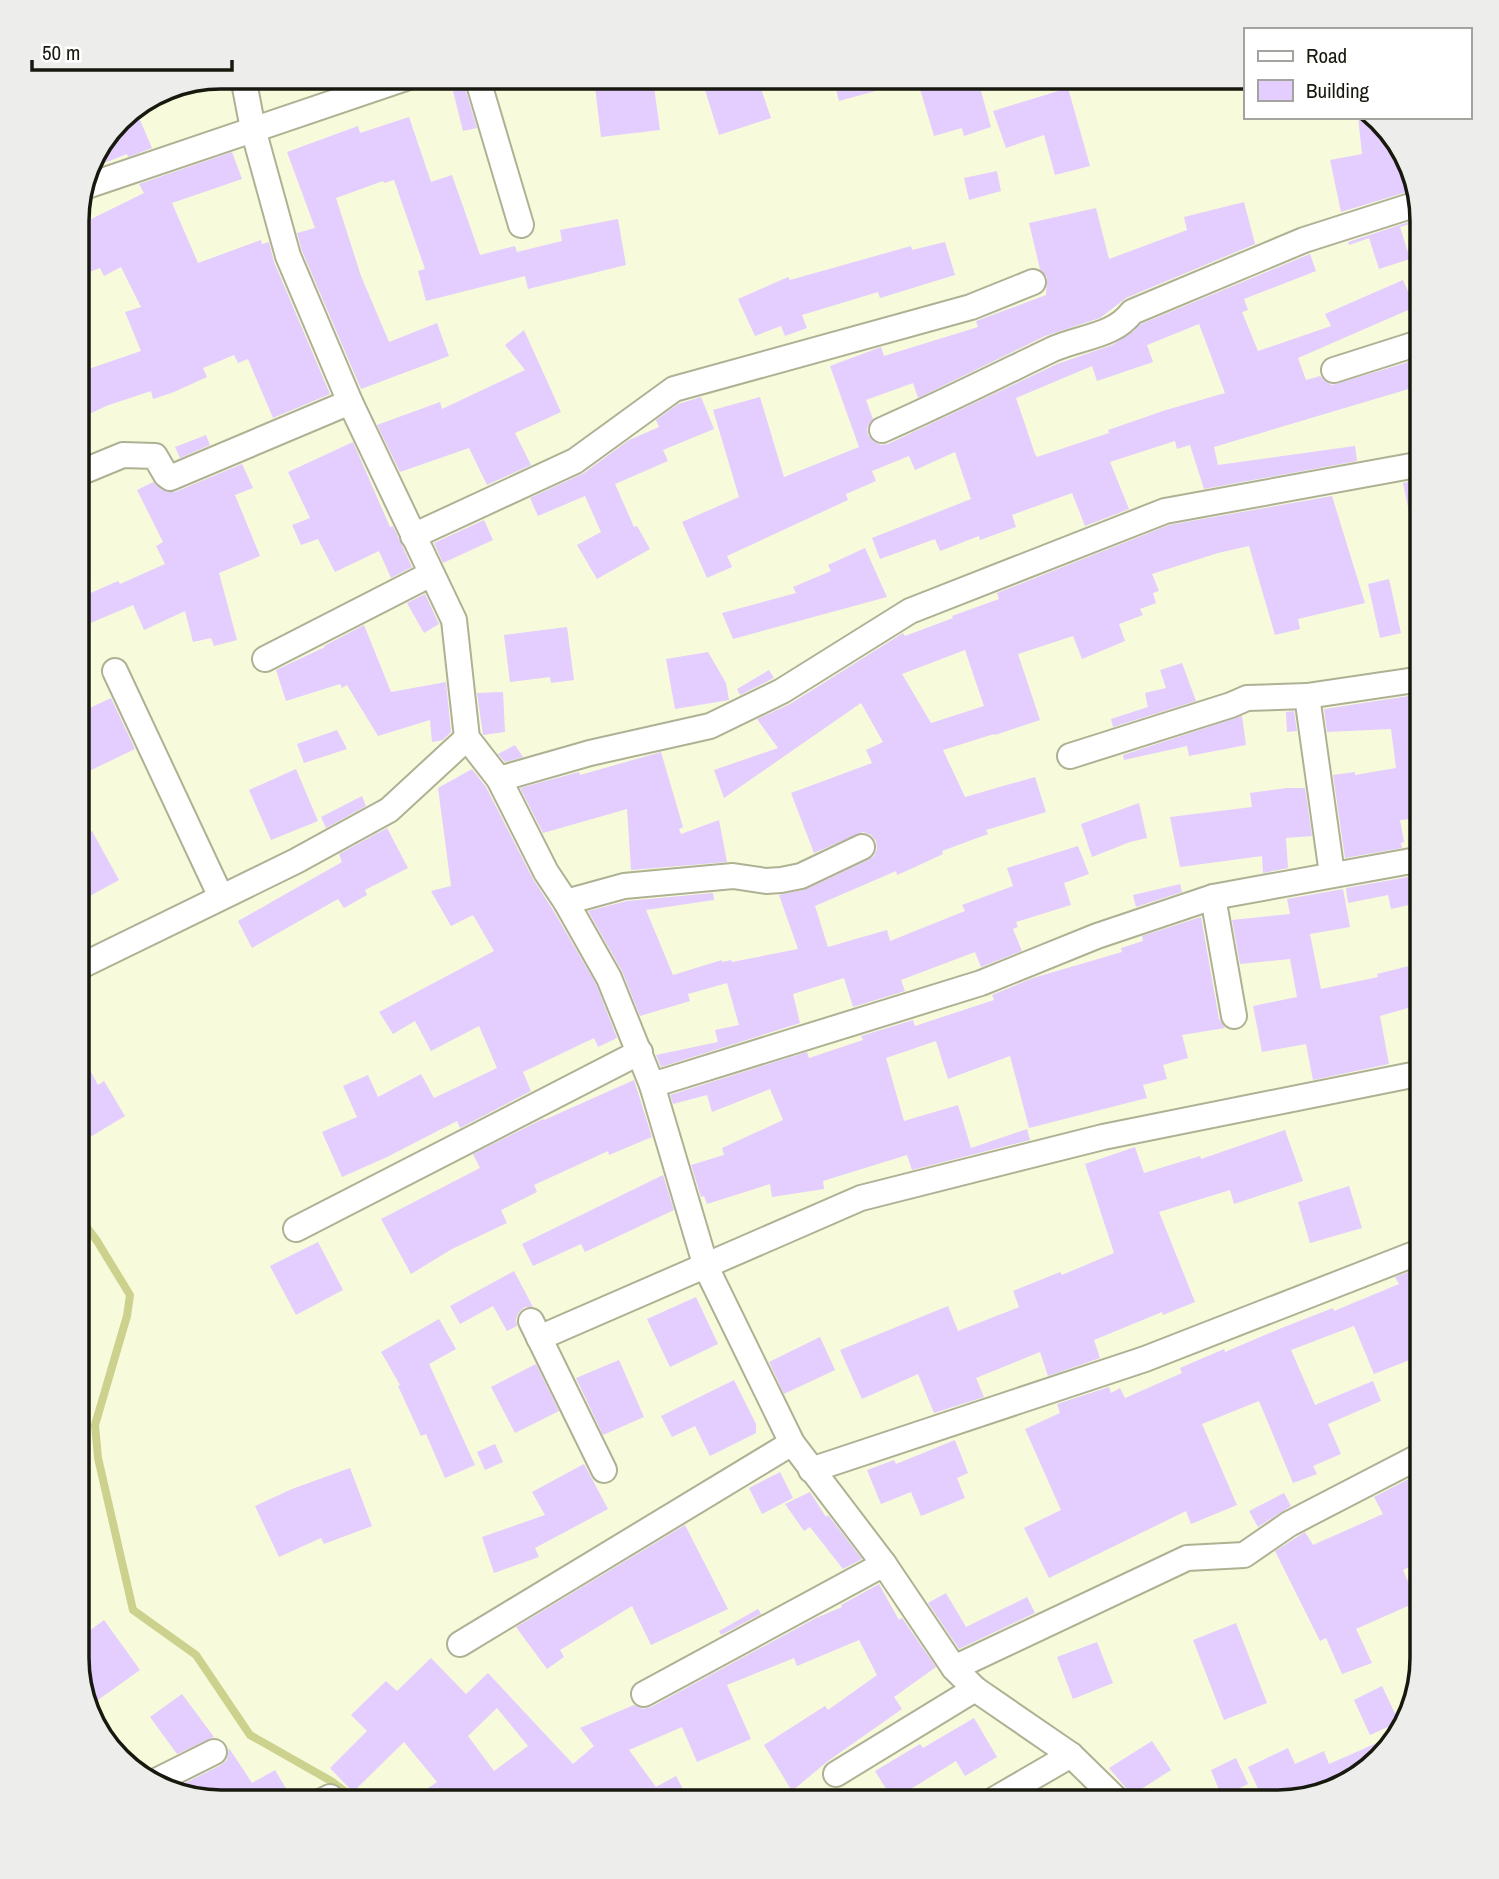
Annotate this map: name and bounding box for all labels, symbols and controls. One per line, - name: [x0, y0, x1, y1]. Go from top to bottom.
- scale bar: [32, 28, 231, 72]
- legend: [1244, 28, 1471, 119]
- text: 50 m: [42, 38, 80, 67]
- text: Road: [1306, 41, 1347, 70]
- text: Building: [1306, 76, 1370, 105]

